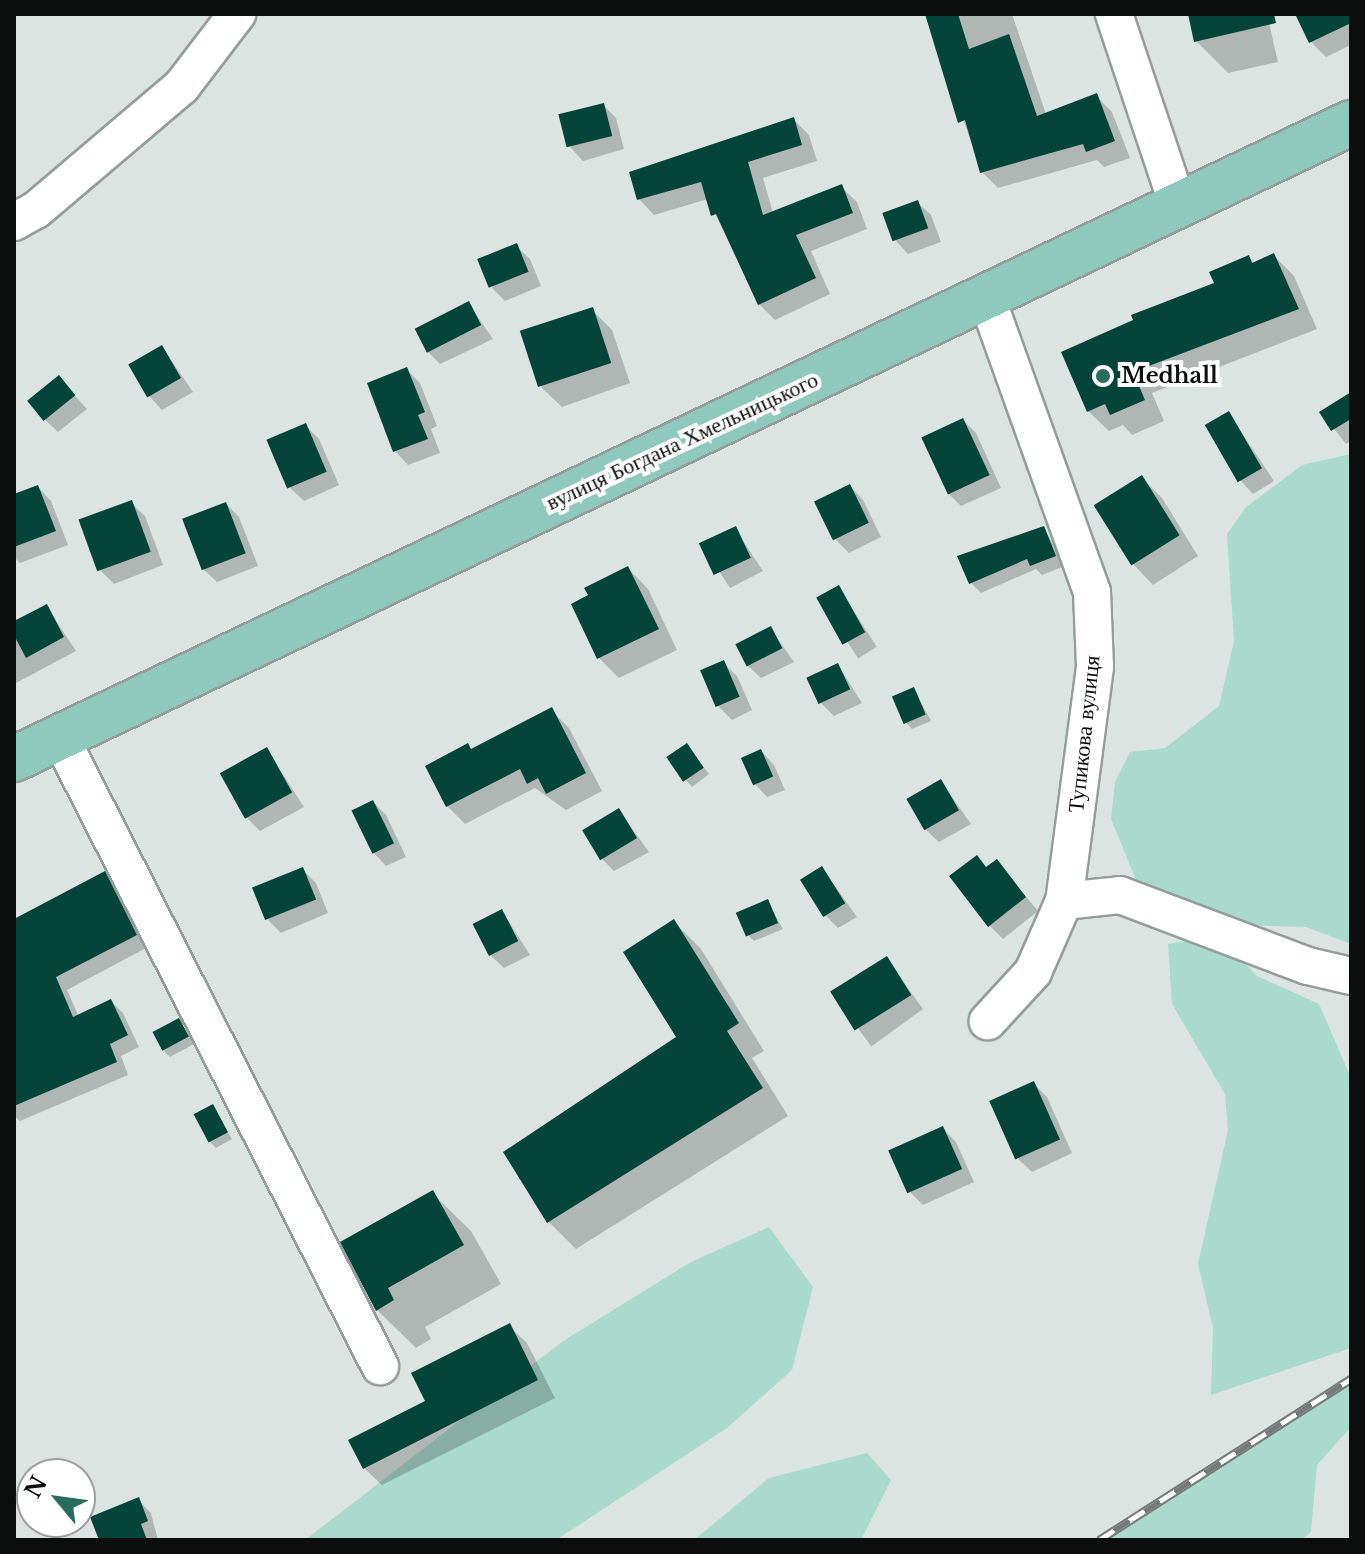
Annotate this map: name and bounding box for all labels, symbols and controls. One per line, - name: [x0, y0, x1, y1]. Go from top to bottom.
- place label: Medhall: [1121, 363, 1218, 389]
- marker: Medhall: [1092, 365, 1114, 387]
- street label: вулиця Богдана Хмельницького: [542, 366, 822, 516]
- street label: Тупикова вулиця: [1063, 654, 1105, 814]
- north arrow: [16, 1458, 96, 1538]
- text: N: [19, 1472, 53, 1503]

